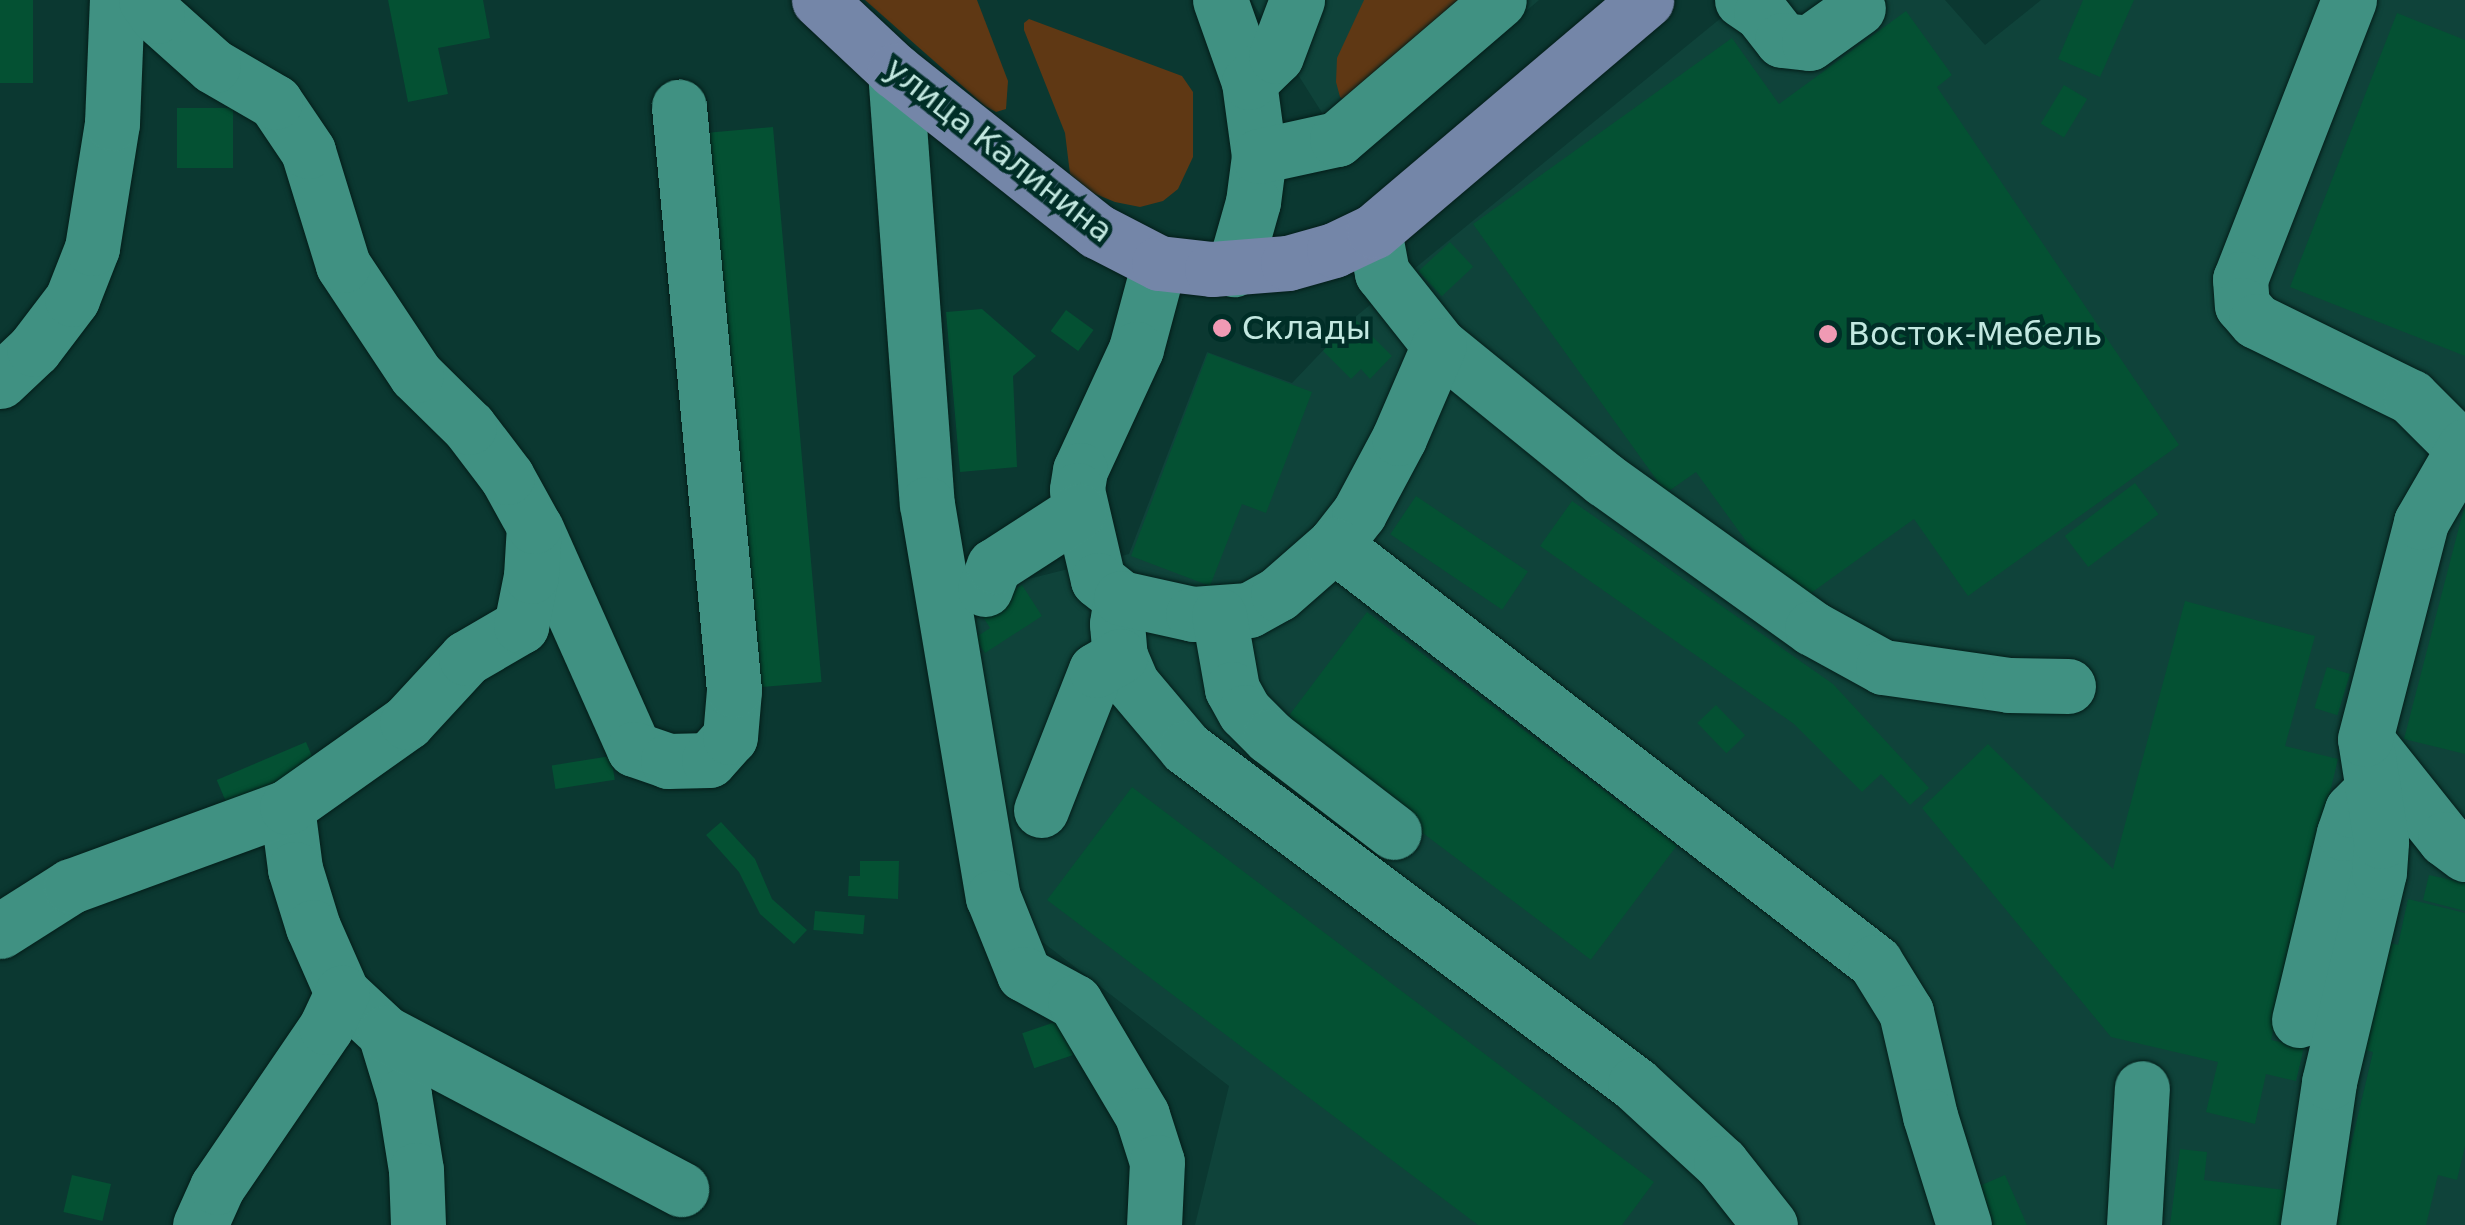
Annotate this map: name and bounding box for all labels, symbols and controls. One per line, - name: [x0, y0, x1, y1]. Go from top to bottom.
- street label: улица Калинина: [878, 49, 1120, 251]
- place label: Склады: [1242, 309, 1371, 347]
- place label: Восток-Мебель: [1848, 315, 2102, 353]
- marker: Склады: [1211, 317, 1233, 339]
- marker: Восток-Мебель: [1817, 323, 1839, 345]

